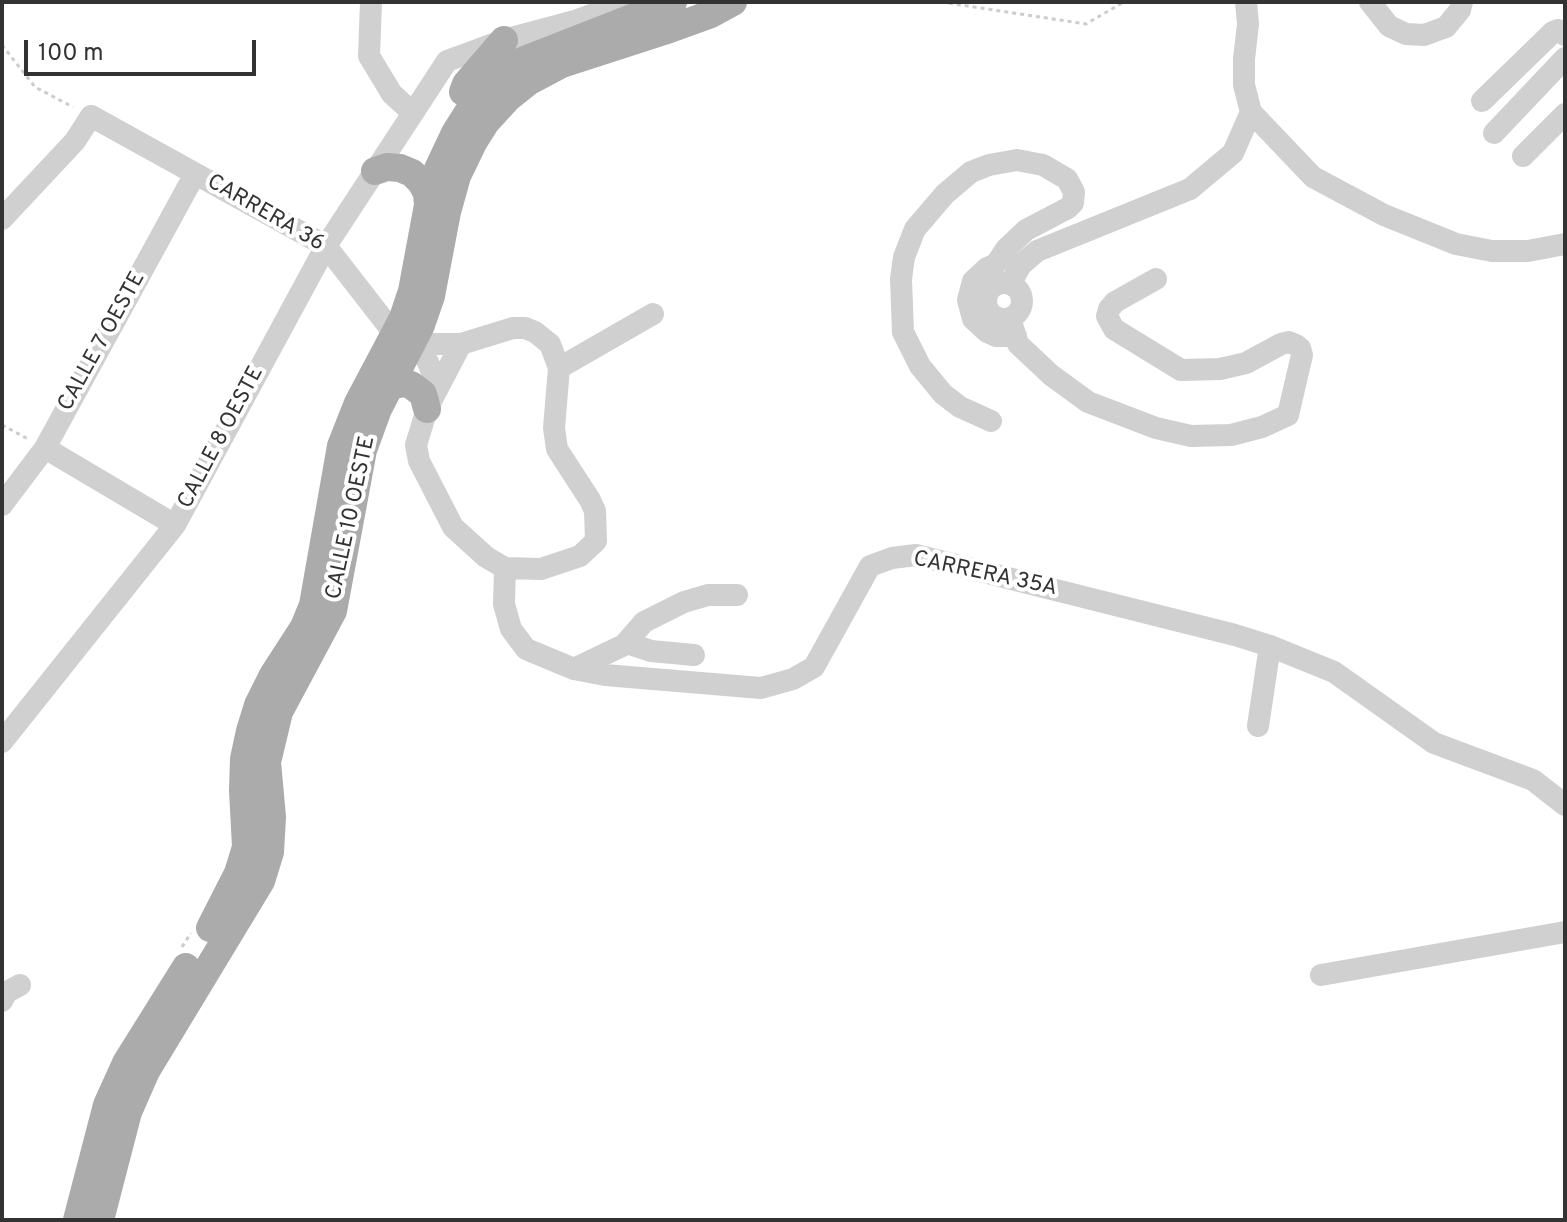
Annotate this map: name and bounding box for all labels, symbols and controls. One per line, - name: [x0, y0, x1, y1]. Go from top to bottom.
- scale bar: [28, 24, 260, 74]
- text: 100 m: [38, 39, 104, 69]
- street label: CARRERA 36: [202, 170, 328, 258]
- street label: CALLE 7 OESTE: [54, 268, 152, 416]
- street label: CALLE 8 OESTE: [173, 362, 271, 514]
- street label: CALLE 10 OESTE: [322, 434, 382, 602]
- street label: CARRERA 35A: [911, 547, 1059, 603]

